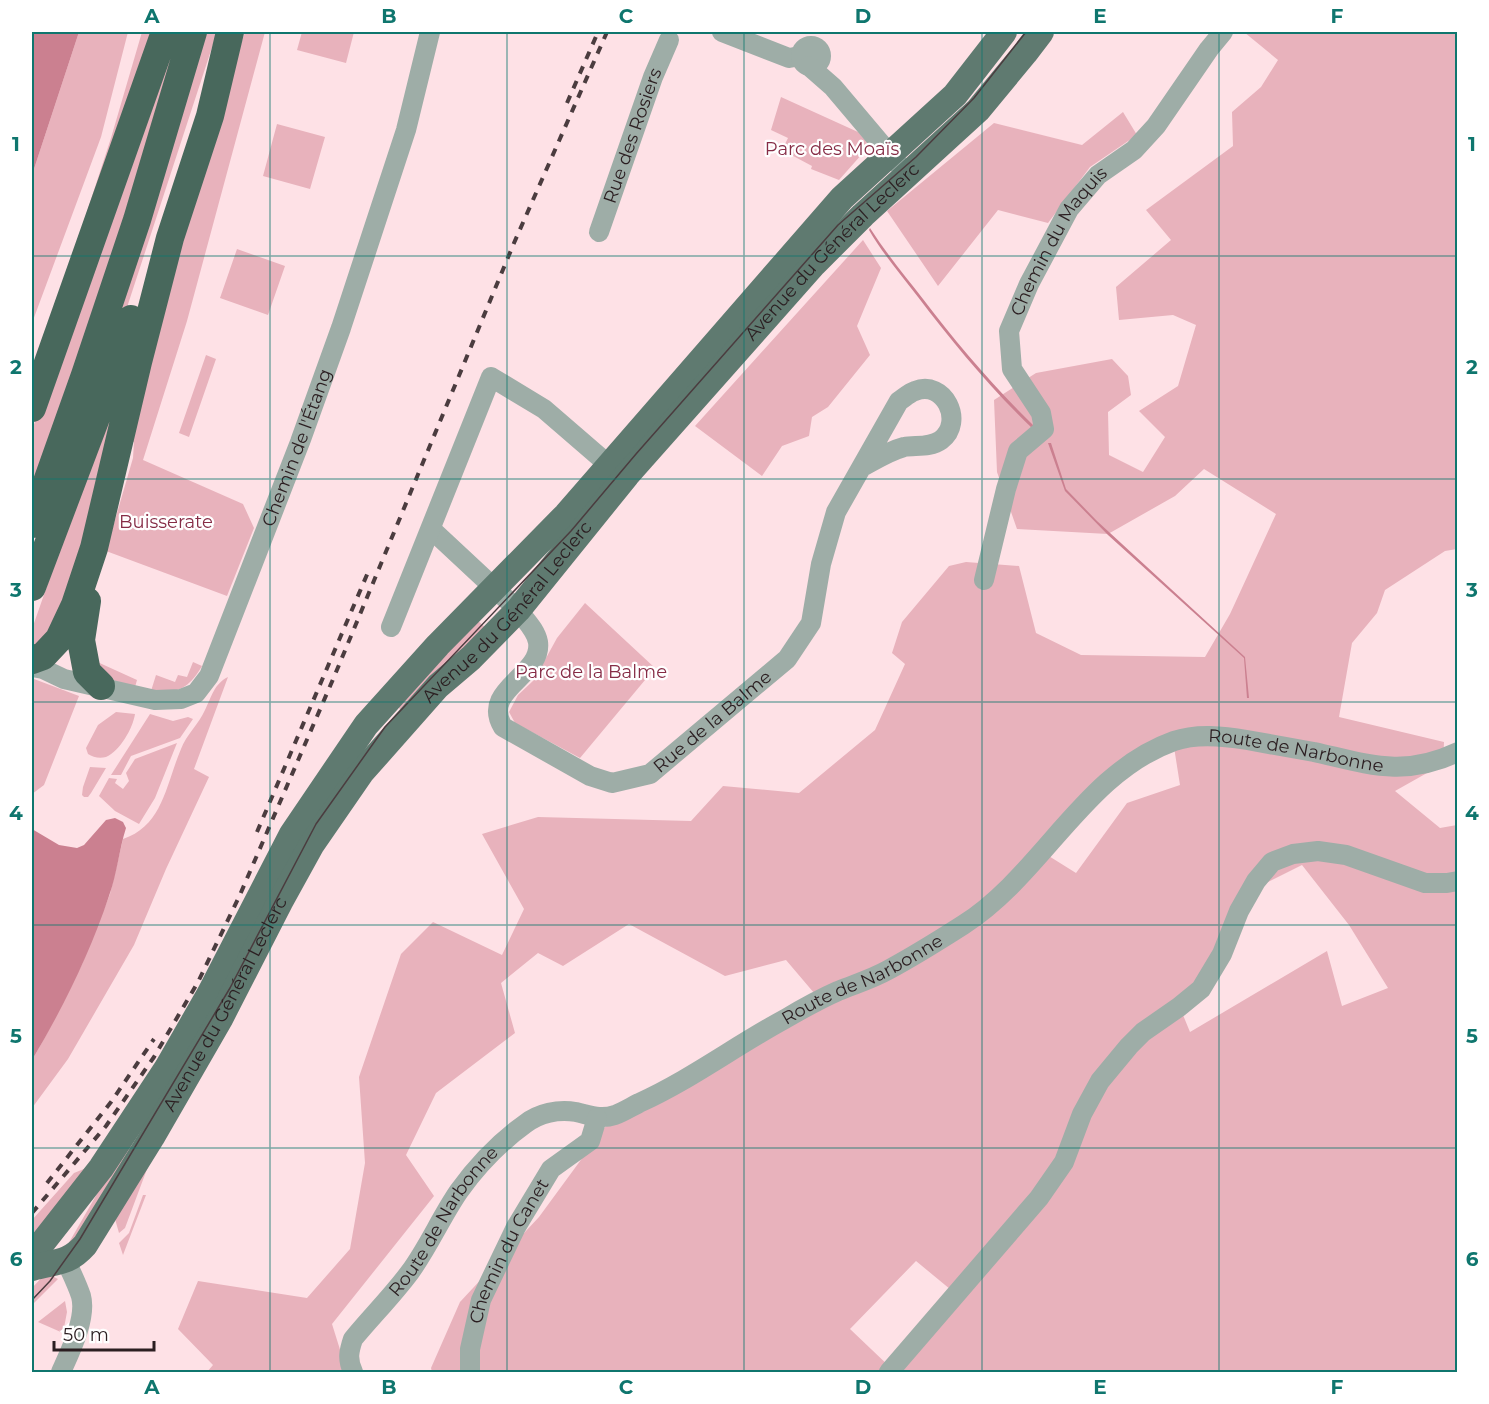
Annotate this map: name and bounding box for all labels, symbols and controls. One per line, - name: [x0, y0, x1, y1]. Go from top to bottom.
- text: A: [143, 4, 160, 28]
- text: B: [381, 4, 397, 28]
- text: C: [619, 4, 634, 28]
- text: D: [855, 4, 871, 28]
- text: E: [1093, 4, 1107, 28]
- text: F: [1331, 4, 1344, 28]
- street label: Rue des Rosiers: [599, 64, 667, 206]
- text: 1: [12, 132, 20, 156]
- text: 1: [1468, 132, 1476, 156]
- park label: Parc des Moaïs: [765, 138, 899, 160]
- street label: Avenue du Général Leclerc: [740, 158, 924, 345]
- street label: Chemin du Maquis: [1006, 161, 1111, 319]
- text: 2: [10, 355, 22, 379]
- text: 2: [1466, 355, 1478, 379]
- street label: Chemin de l'Étang: [257, 366, 336, 530]
- park label: Buisserate: [119, 511, 213, 533]
- street label: Avenue du Général Leclerc: [417, 517, 596, 707]
- text: 3: [9, 578, 22, 602]
- text: 3: [1465, 578, 1478, 602]
- park label: Parc de la Balme: [515, 661, 667, 683]
- street label: Rue de la Balme: [649, 666, 776, 778]
- street label: Route de Narbonne: [1208, 725, 1385, 777]
- text: 4: [9, 801, 23, 825]
- text: 4: [1465, 801, 1479, 825]
- street label: Avenue du Général Leclerc: [158, 893, 292, 1115]
- street label: Route de Narbonne: [778, 929, 947, 1030]
- text: 5: [10, 1024, 22, 1048]
- text: 5: [1466, 1024, 1478, 1048]
- street label: Route de Narbonne: [384, 1141, 503, 1301]
- street label: Chemin du Canet: [465, 1175, 554, 1326]
- text: 6: [10, 1247, 23, 1271]
- text: 6: [1466, 1247, 1479, 1271]
- scale bar: [54, 1314, 154, 1352]
- text: 50 m: [63, 1324, 109, 1346]
- text: A: [143, 1375, 160, 1399]
- text: B: [381, 1375, 397, 1399]
- text: C: [619, 1375, 634, 1399]
- text: D: [855, 1375, 871, 1399]
- text: E: [1093, 1375, 1107, 1399]
- text: F: [1331, 1375, 1344, 1399]

